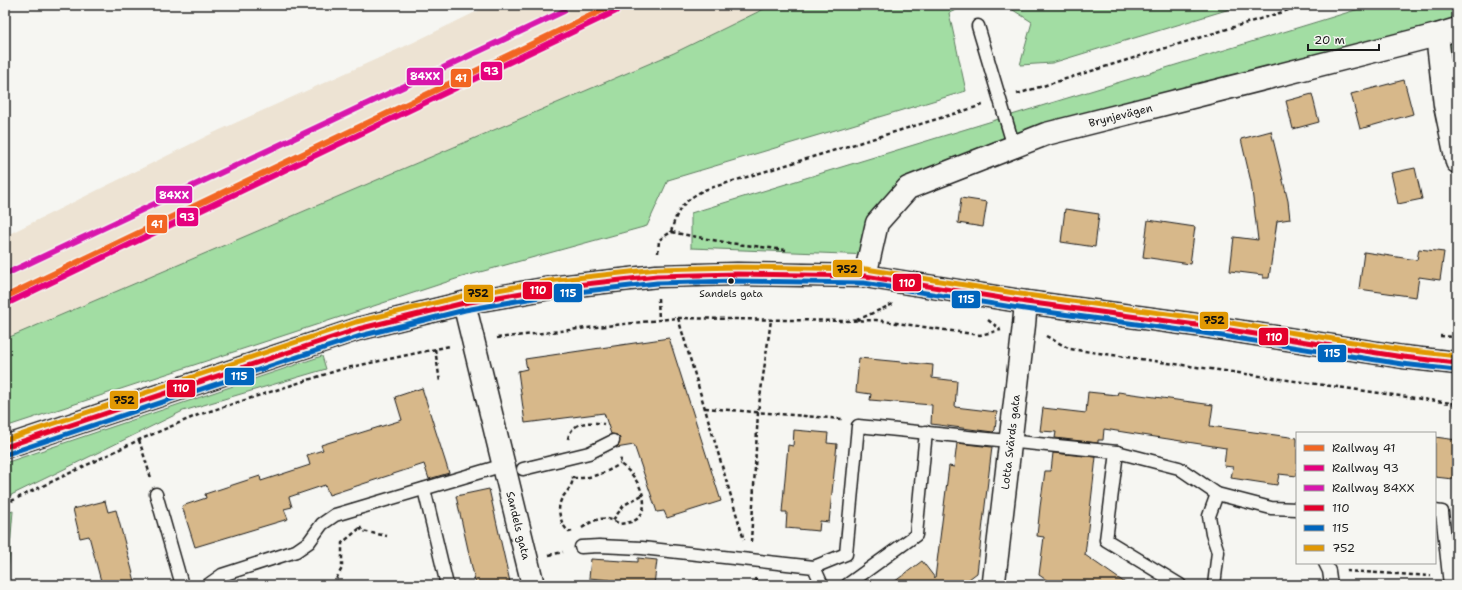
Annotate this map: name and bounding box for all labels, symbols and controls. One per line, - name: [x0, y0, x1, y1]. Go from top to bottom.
- scale bar: [1308, 26, 1379, 52]
- text: 20 m: [1314, 32, 1345, 48]
- line badge: 93: [480, 61, 503, 81]
- text: 93: [483, 64, 499, 79]
- line badge: 84XX: [406, 67, 444, 86]
- line badge: 41: [450, 68, 472, 88]
- text: 84XX: [410, 69, 440, 84]
- text: 41: [455, 71, 467, 86]
- street label: Brynjevägen: [1087, 100, 1154, 131]
- line badge: 84XX: [155, 185, 193, 204]
- text: 84XX: [159, 188, 189, 203]
- line badge: 93: [176, 207, 199, 227]
- text: 93: [179, 210, 195, 225]
- line badge: 41: [146, 214, 168, 234]
- text: 41: [151, 217, 163, 232]
- line badge: 752: [832, 259, 863, 278]
- text: 752: [836, 262, 858, 277]
- line badge: 110: [892, 273, 922, 292]
- marker: Sandels gata: [726, 276, 736, 286]
- text: 110: [898, 276, 916, 291]
- line badge: 110: [522, 281, 553, 300]
- text: 110: [529, 283, 547, 298]
- line badge: 115: [553, 283, 583, 303]
- line badge: 752: [463, 284, 494, 303]
- text: 752: [467, 286, 489, 301]
- text: 115: [560, 286, 576, 301]
- place label: Sandels gata: [699, 287, 764, 300]
- line badge: 115: [951, 290, 981, 309]
- text: 115: [958, 292, 974, 307]
- line badge: 752: [1199, 311, 1229, 330]
- text: 752: [1203, 313, 1225, 328]
- line badge: 110: [1258, 327, 1289, 346]
- text: 110: [1265, 330, 1283, 345]
- line badge: 115: [1317, 344, 1347, 363]
- text: 115: [1324, 346, 1340, 361]
- line badge: 115: [224, 367, 255, 386]
- text: 115: [231, 369, 247, 384]
- line badge: 110: [166, 379, 196, 398]
- text: 110: [172, 381, 190, 396]
- line badge: 752: [109, 390, 139, 410]
- text: 752: [113, 393, 135, 408]
- street label: Lotta Svärds gata: [998, 393, 1024, 490]
- legend: [1296, 432, 1436, 564]
- text: Railway 41: [1332, 440, 1395, 456]
- text: Railway 93: [1332, 460, 1399, 476]
- text: Railway 84XX: [1332, 480, 1415, 496]
- street label: Sandels gata: [502, 490, 534, 561]
- text: 110: [1332, 500, 1350, 516]
- text: 115: [1332, 520, 1349, 536]
- text: 752: [1332, 540, 1355, 556]

